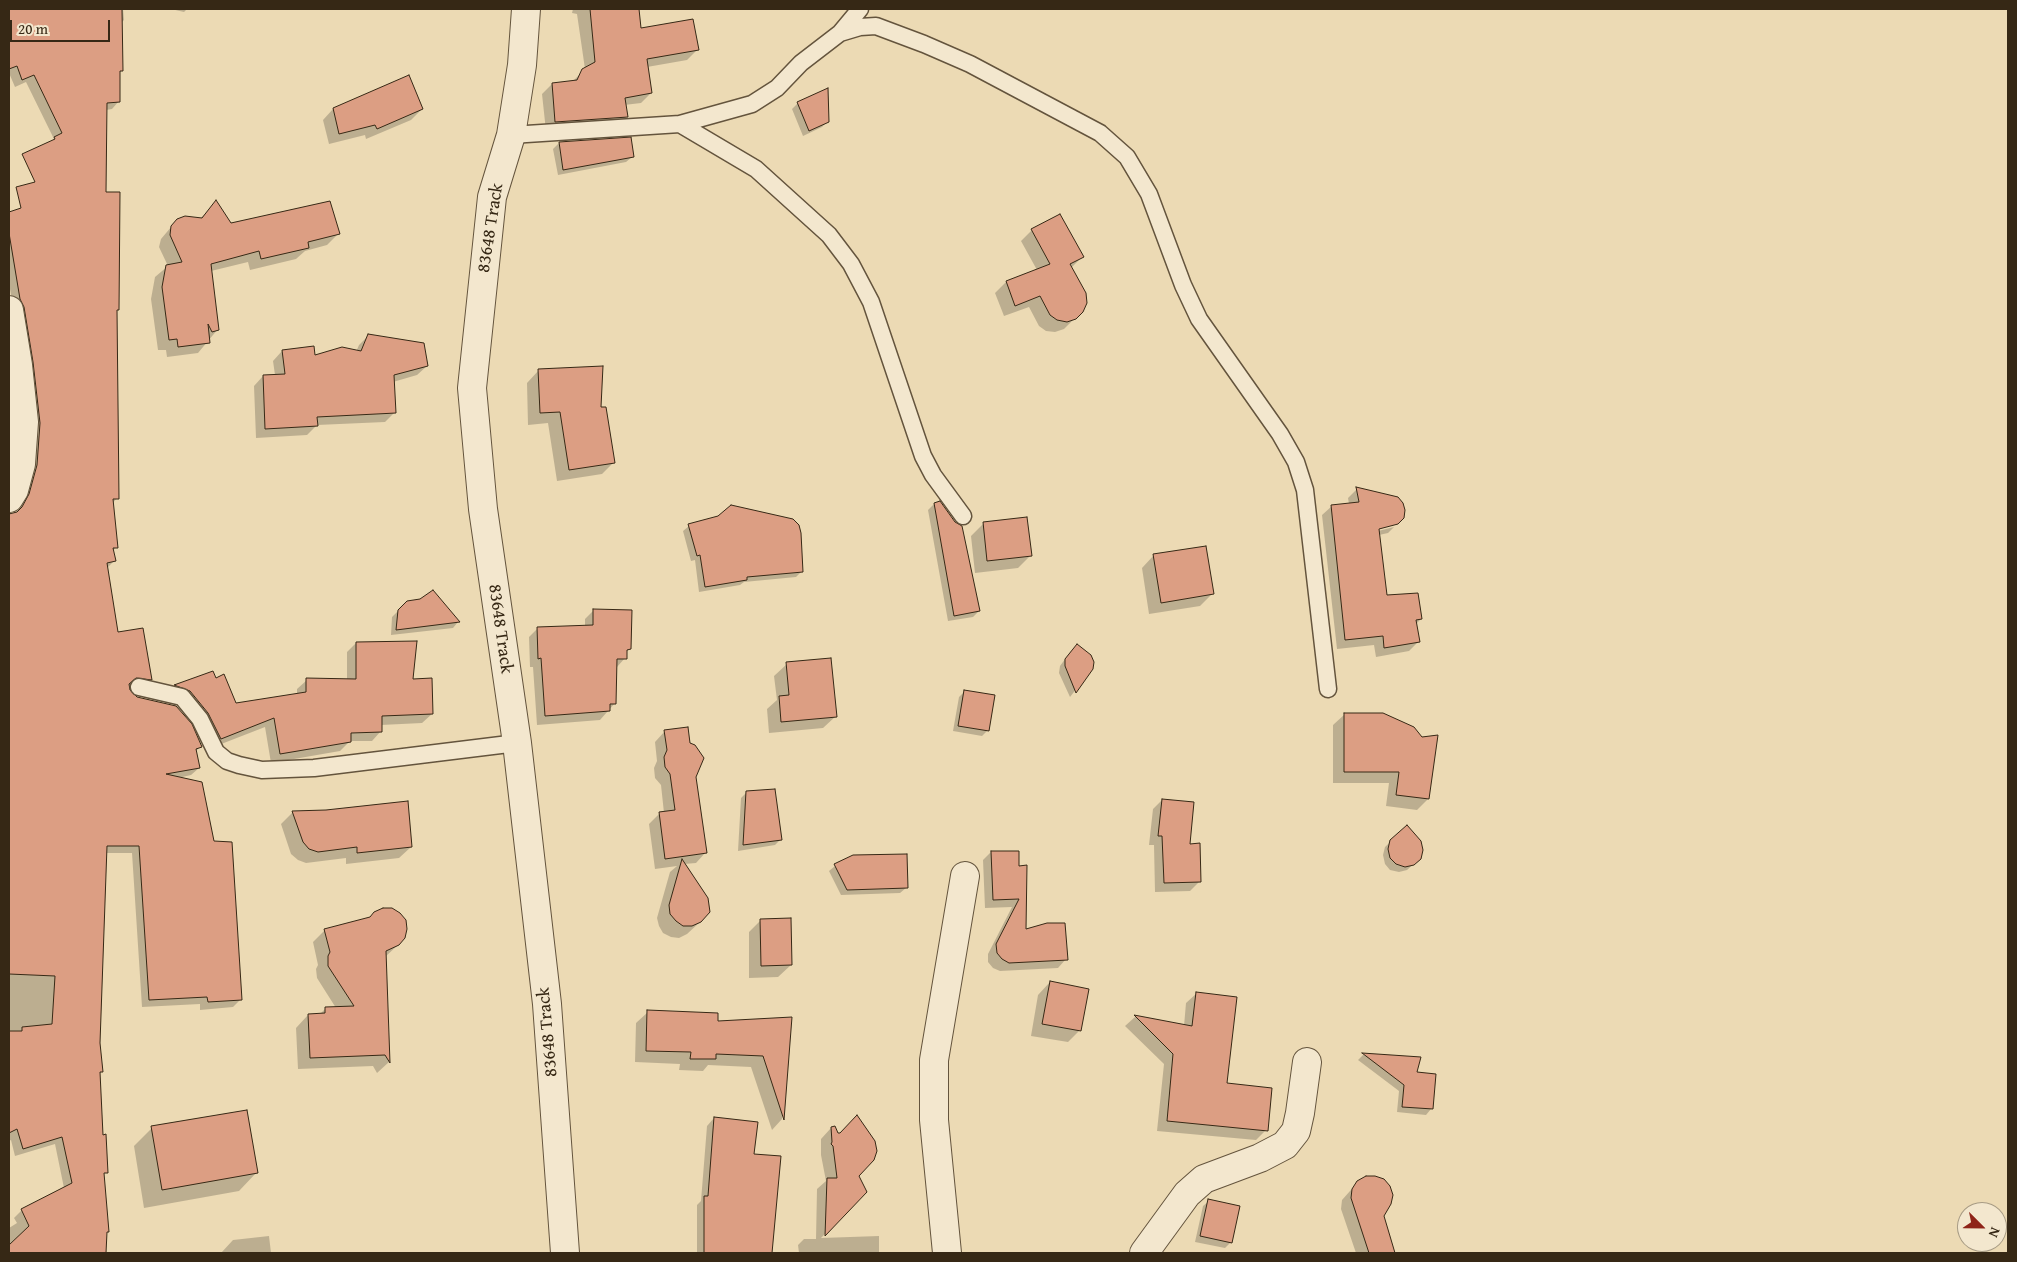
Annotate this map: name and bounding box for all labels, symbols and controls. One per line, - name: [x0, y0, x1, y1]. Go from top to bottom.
- scale bar: [12, 10, 112, 42]
- text: 20 m: [18, 18, 48, 39]
- street label: 83648 Track: [473, 182, 509, 274]
- street label: 83648 Track: [483, 583, 517, 675]
- street label: 83648 Track: [533, 986, 563, 1078]
- north arrow: [1957, 1202, 2007, 1252]
- text: N: [1984, 1224, 2006, 1241]

